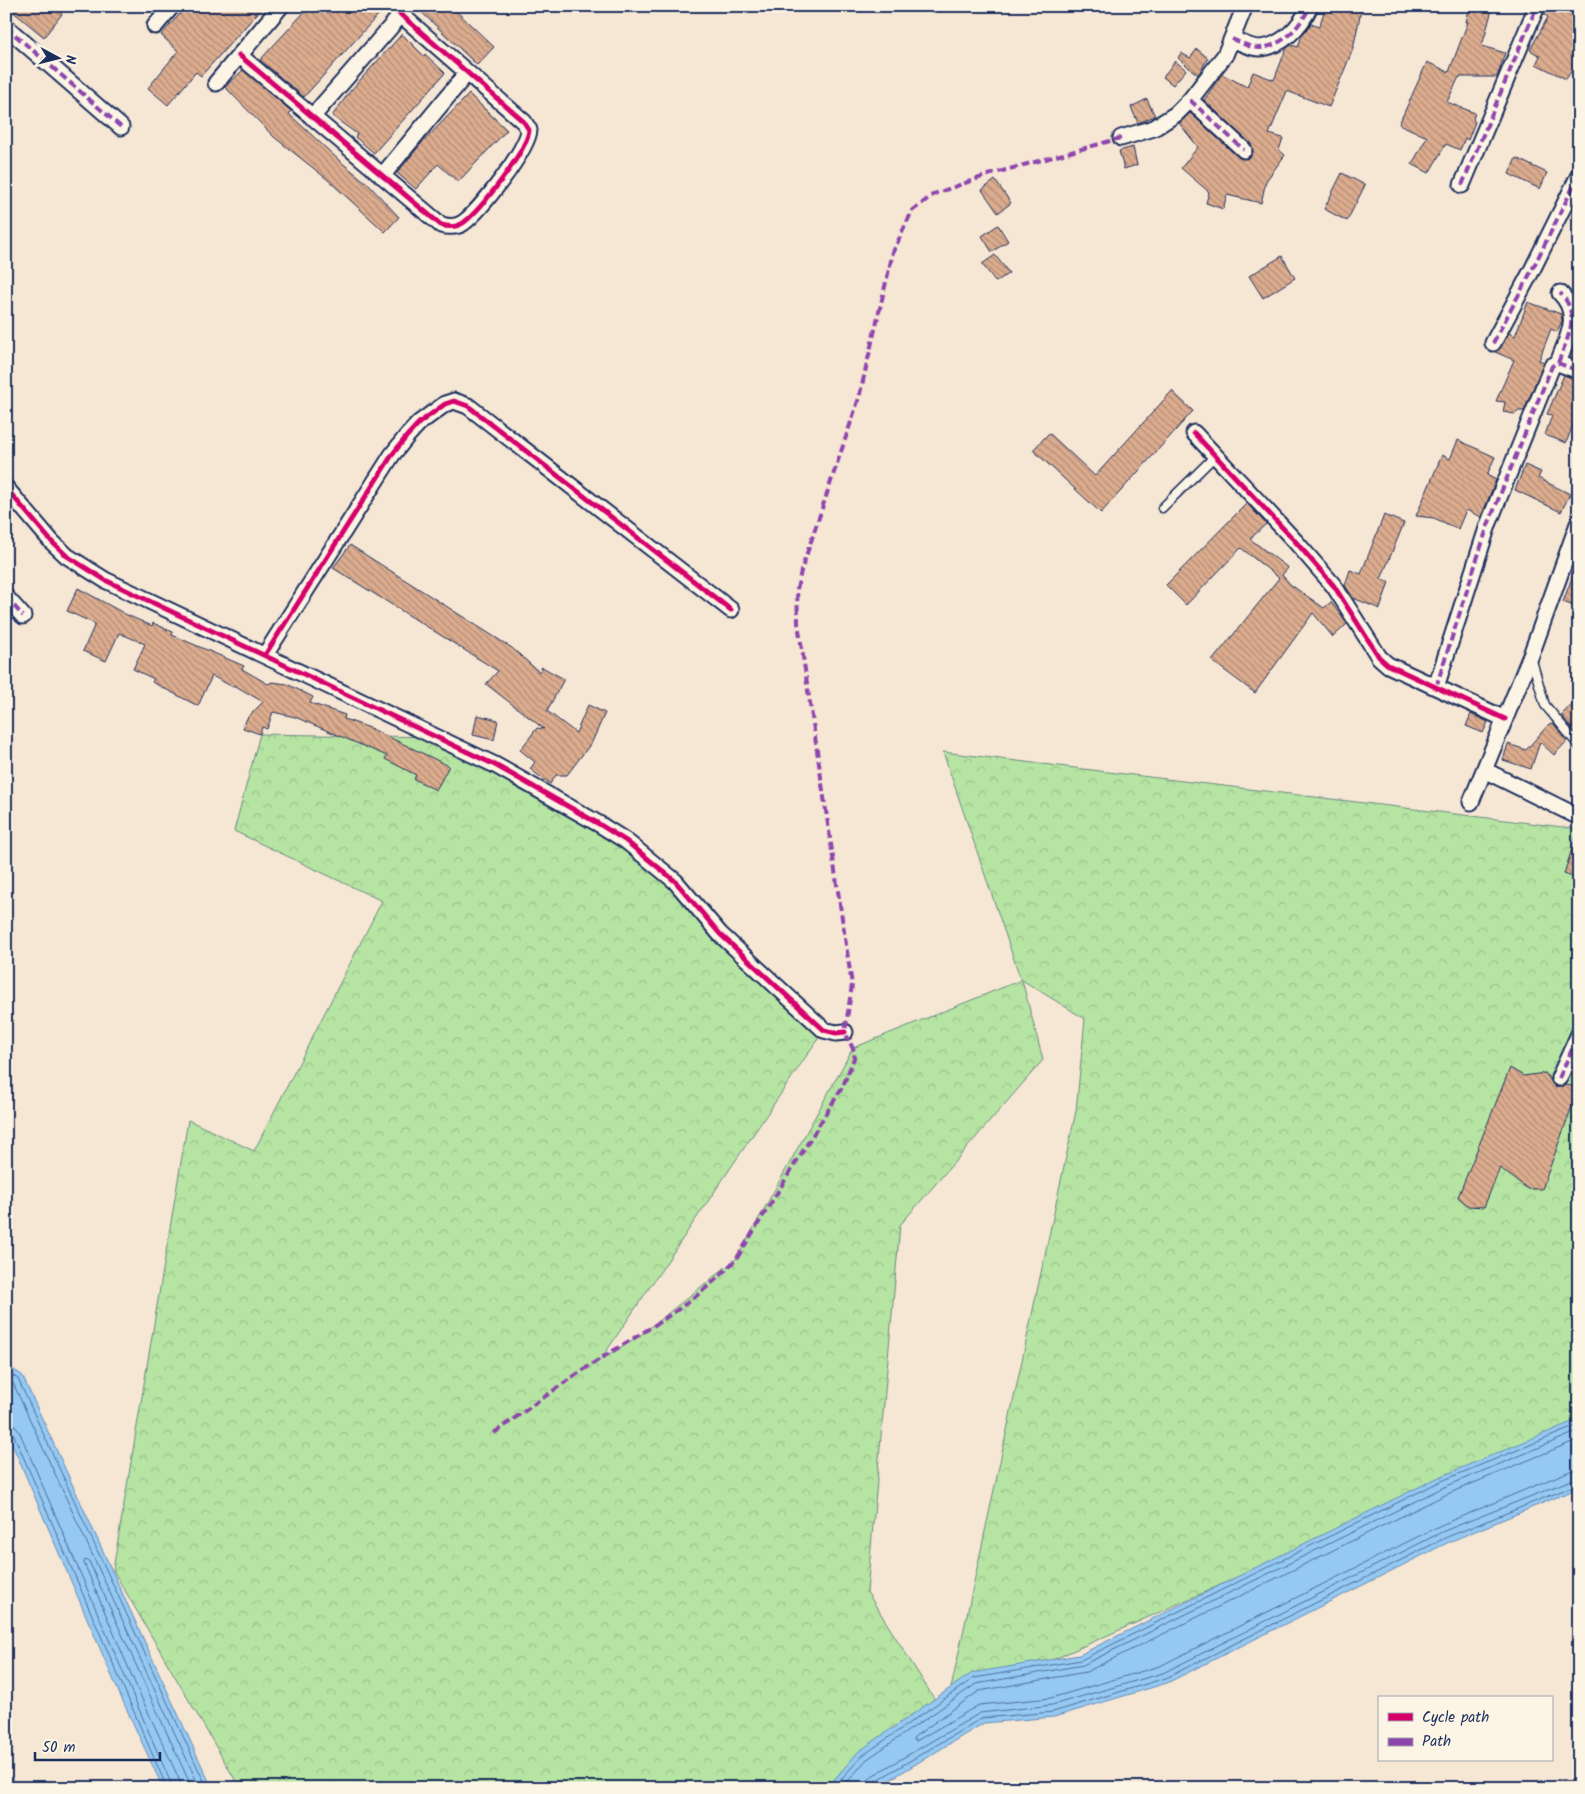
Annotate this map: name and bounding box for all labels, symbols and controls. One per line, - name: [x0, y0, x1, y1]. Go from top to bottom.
- north arrow: [32, 32, 82, 82]
- text: N: [58, 54, 81, 65]
- legend: [1378, 1696, 1552, 1762]
- text: Cycle path: [1422, 1706, 1489, 1730]
- scale bar: [35, 1729, 160, 1761]
- text: Path: [1422, 1730, 1451, 1754]
- text: 50 m: [42, 1736, 76, 1760]

